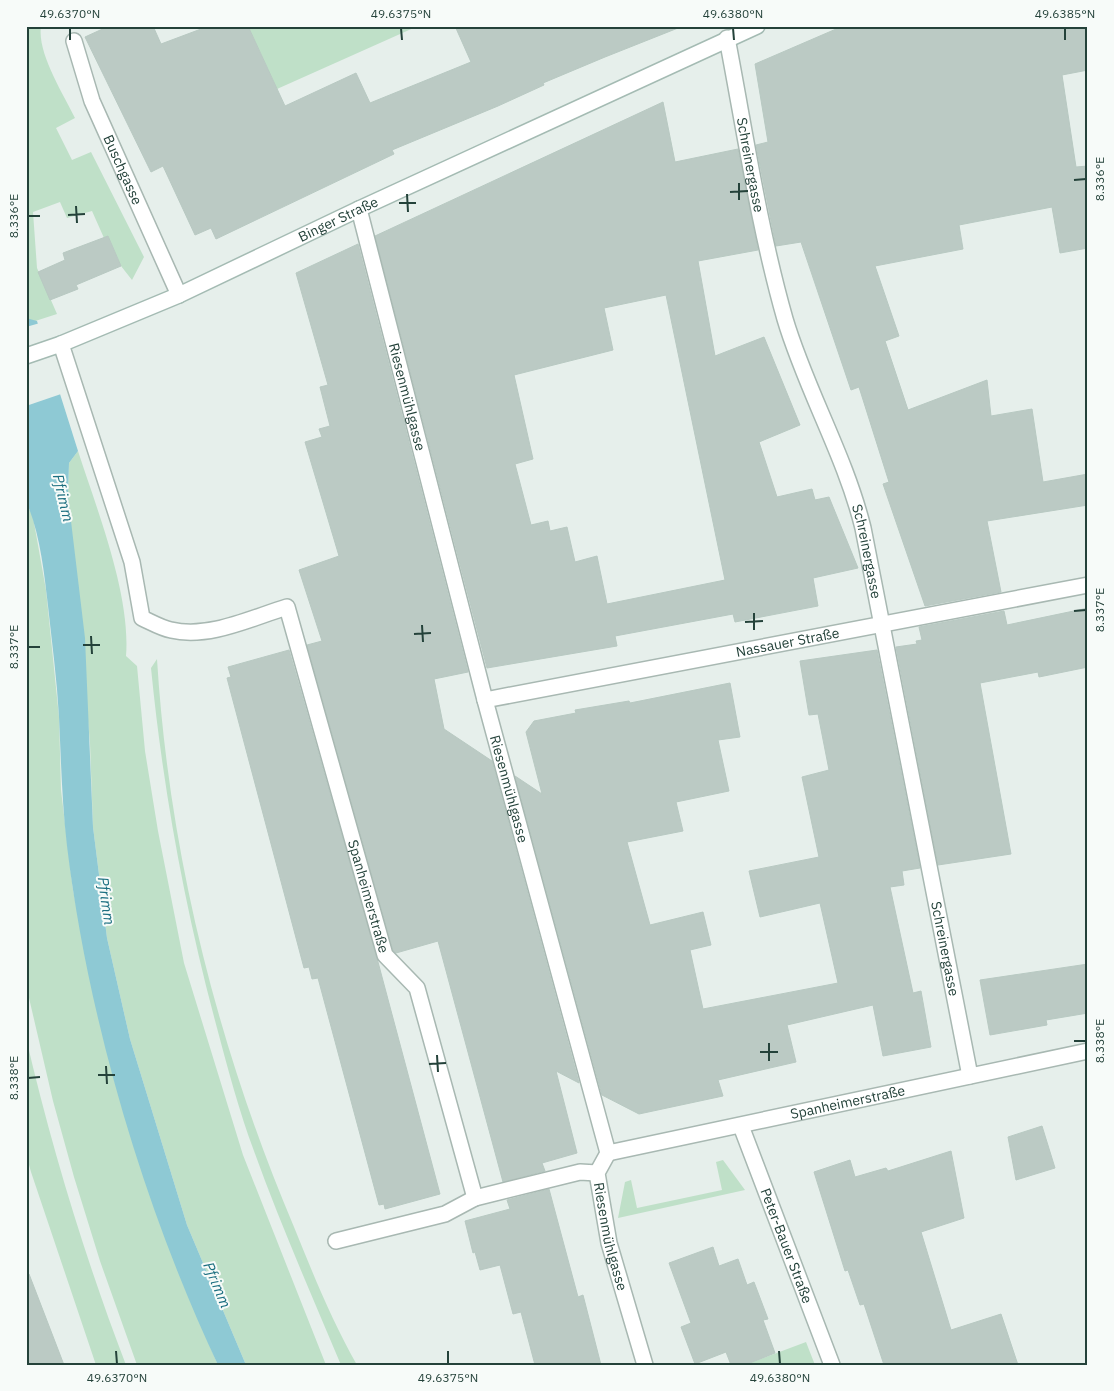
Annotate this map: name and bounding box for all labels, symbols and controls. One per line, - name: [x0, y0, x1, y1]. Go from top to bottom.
- text: 49.6370°N: [40, 6, 100, 21]
- text: 49.6375°N: [371, 6, 431, 21]
- text: 49.6380°N: [703, 6, 763, 21]
- text: 49.6385°N: [1035, 6, 1095, 21]
- street label: Schreinergasse: [733, 116, 768, 214]
- street label: Buschgasse: [99, 132, 147, 208]
- text: 8.336°E: [1092, 157, 1107, 201]
- street label: Binger Straße: [295, 192, 381, 246]
- text: 8.336°E: [6, 194, 21, 238]
- street label: Riesenmühlgasse: [385, 341, 430, 453]
- water label: Pfrimm: [49, 472, 78, 524]
- street label: Schreinergasse: [848, 502, 886, 600]
- text: 8.337°E: [1092, 588, 1107, 632]
- street label: Nassauer Straße: [734, 624, 841, 661]
- text: 8.337°E: [6, 625, 21, 669]
- street label: Riesenmühlgasse: [486, 733, 532, 845]
- street label: Spanheimerstraße: [344, 838, 393, 955]
- water label: Pfrimm: [94, 876, 119, 926]
- street label: Schreinergasse: [927, 900, 963, 998]
- text: 8.338°E: [1092, 1019, 1107, 1063]
- text: 8.338°E: [6, 1056, 21, 1100]
- street label: Spanheimerstraße: [789, 1081, 907, 1123]
- street label: Riesenmühlgasse: [590, 1181, 632, 1293]
- street label: Peter-Bauer Straße: [756, 1185, 817, 1306]
- water label: Pfrimm: [199, 1259, 236, 1311]
- text: 49.6370°N: [87, 1370, 147, 1385]
- text: 49.6375°N: [418, 1370, 478, 1385]
- text: 49.6380°N: [750, 1370, 810, 1385]

